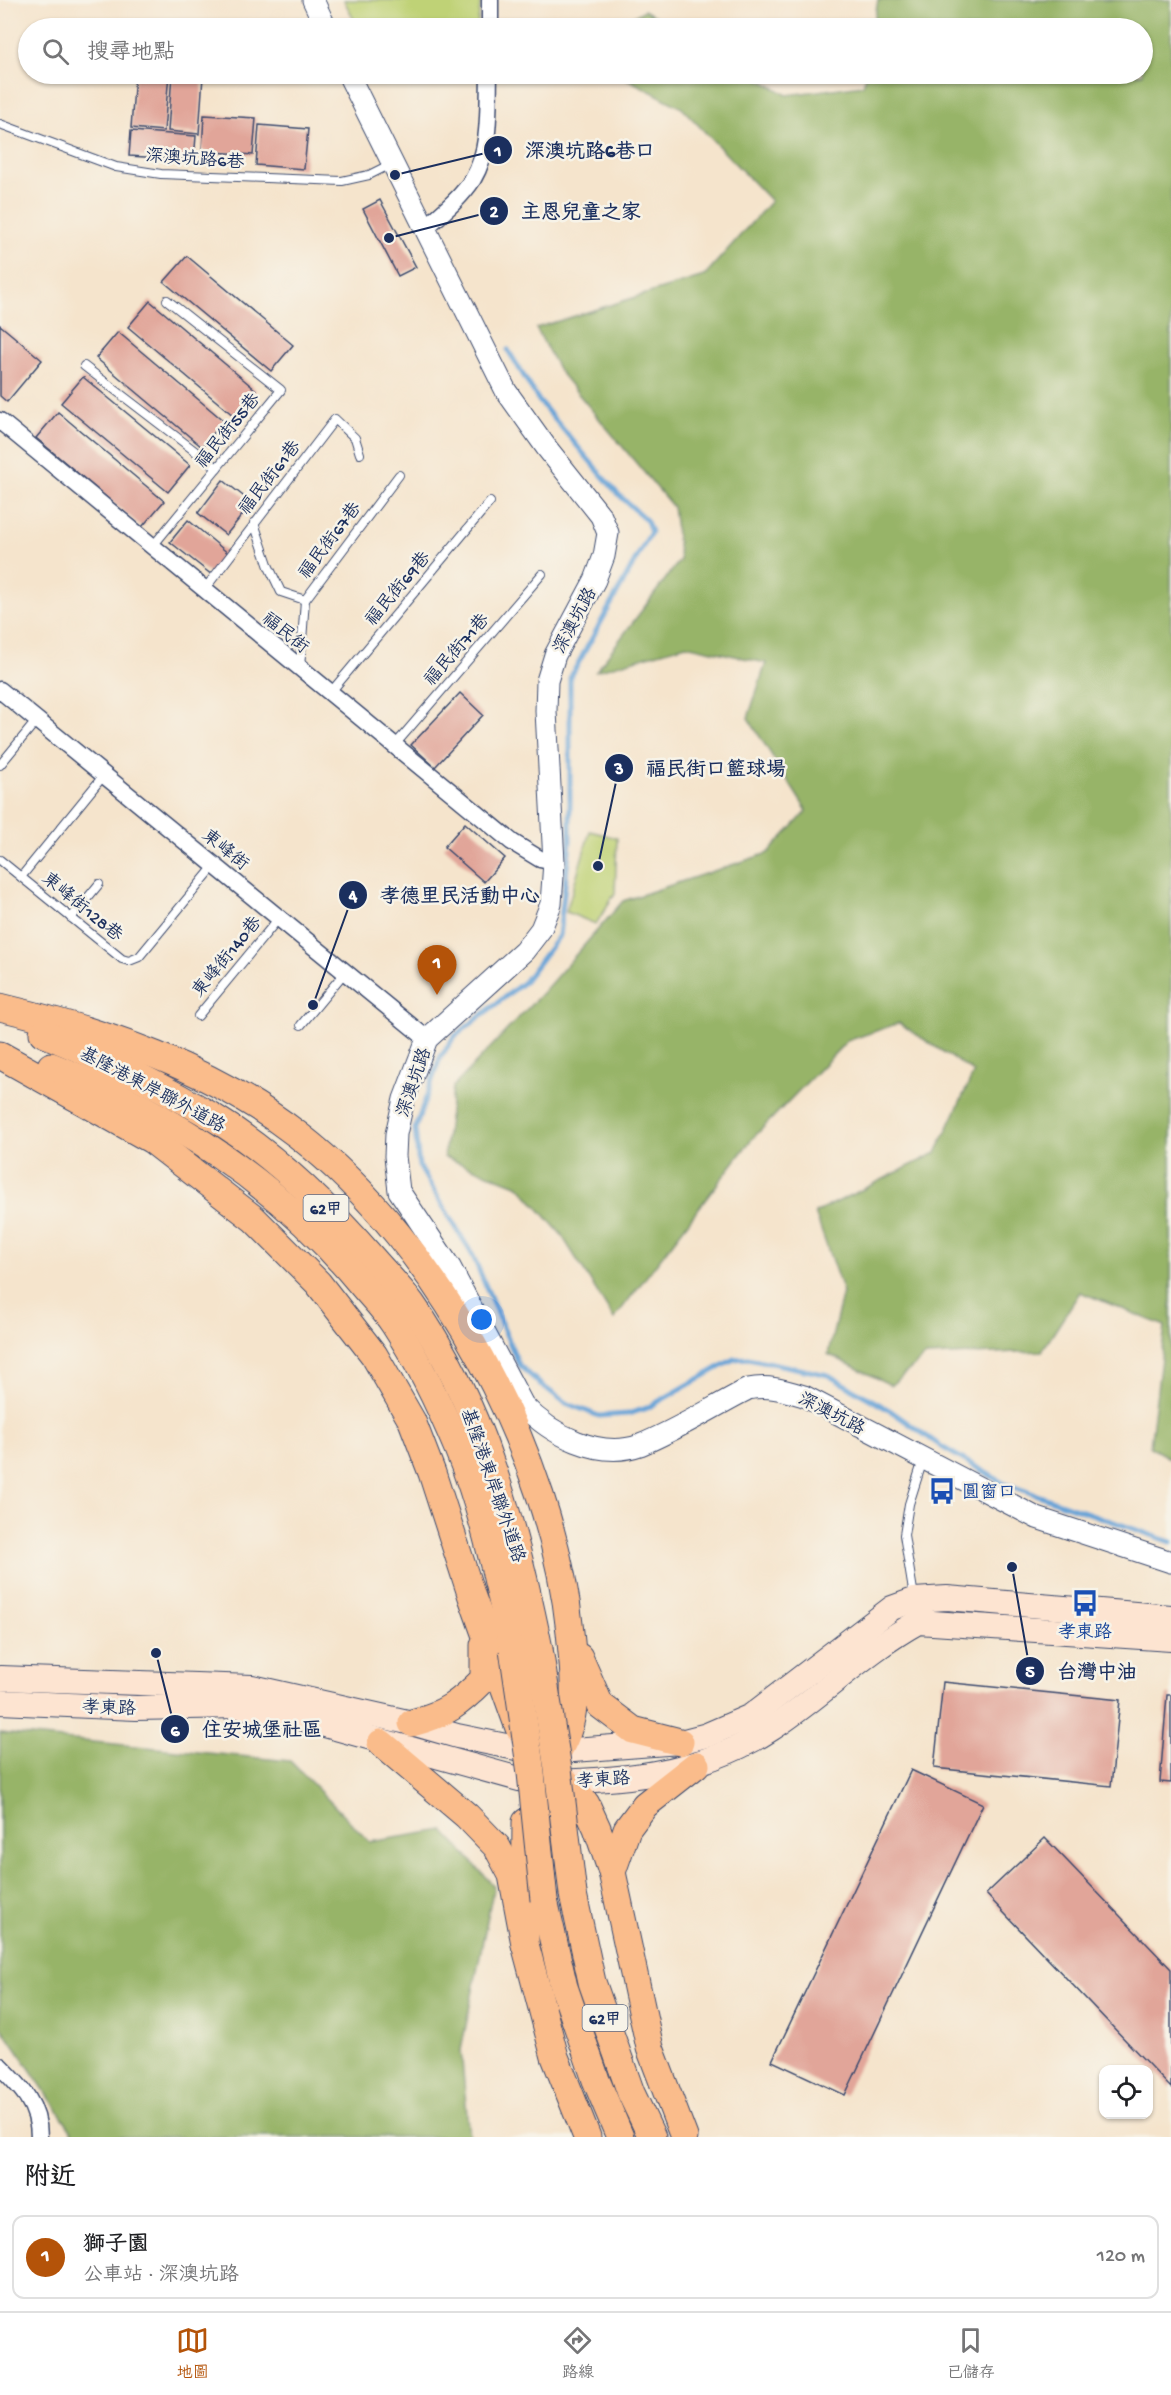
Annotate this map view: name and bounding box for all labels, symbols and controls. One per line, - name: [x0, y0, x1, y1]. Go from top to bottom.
- search box: [18, 18, 1153, 84]
- icon: search: [39, 35, 72, 68]
- text: 搜尋地點: [87, 41, 175, 67]
- callout: 深澳坑路6巷口: [483, 131, 667, 169]
- text: 深澳坑路6巷口: [525, 140, 655, 165]
- text: 1: [493, 142, 502, 163]
- street label: 深澳坑路6巷: [145, 146, 245, 174]
- callout: 主恩兒童之家: [479, 192, 653, 230]
- text: 主恩兒童之家: [521, 201, 641, 226]
- text: 2: [490, 203, 499, 224]
- street label: 福民街55巷: [191, 389, 266, 474]
- street label: 福民街61巷: [235, 437, 306, 520]
- street label: 福民街67巷: [295, 498, 367, 584]
- street label: 福民街69巷: [361, 548, 436, 631]
- street label: 深澳坑路: [549, 584, 602, 658]
- street label: 福民街: [257, 608, 313, 659]
- street label: 福民街71巷: [420, 610, 495, 691]
- callout: 福民街口籃球場: [604, 749, 798, 787]
- text: 福民街口籃球場: [646, 758, 786, 783]
- text: 3: [613, 760, 624, 781]
- street label: 東峰街: [197, 825, 253, 876]
- street label: 東峰街128巷: [37, 868, 127, 947]
- callout: 孝德里民活動中心: [338, 876, 552, 914]
- text: 孝德里民活動中心: [380, 885, 540, 910]
- text: 4: [348, 887, 358, 908]
- street label: 東峰街140巷: [188, 912, 267, 1002]
- pin: 1: [418, 946, 456, 995]
- street label: 基隆港東岸聯外道路: [75, 1043, 229, 1139]
- street label: 深澳坑路: [393, 1045, 437, 1120]
- road number: 62甲: [304, 1195, 348, 1221]
- your location: [467, 1305, 496, 1334]
- street label: 深澳坑路: [794, 1389, 868, 1441]
- street label: 基隆港東岸聯外道路: [455, 1405, 529, 1566]
- bus stop icon: 圓窗口: [927, 1476, 957, 1506]
- place label: 圓窗口: [962, 1482, 1016, 1504]
- bus stop icon: 孝東路: [1070, 1588, 1100, 1618]
- place label: 孝東路: [1058, 1622, 1112, 1644]
- callout: 台灣中油: [1015, 1652, 1149, 1690]
- text: 台灣中油: [1057, 1661, 1137, 1686]
- text: 5: [1025, 1663, 1035, 1684]
- street label: 孝東路: [82, 1697, 136, 1721]
- callout: 住安城堡社區: [160, 1710, 334, 1748]
- text: 住安城堡社區: [202, 1719, 322, 1744]
- text: 6: [170, 1722, 180, 1743]
- street label: 孝東路: [575, 1768, 631, 1794]
- road number: 62甲: [582, 2005, 628, 2031]
- map controls: [1099, 2065, 1153, 2119]
- button: locate: [1099, 2065, 1153, 2119]
- text: 附近: [24, 2164, 76, 2195]
- text: 獅子園: [83, 2233, 149, 2259]
- text: 1: [41, 2246, 50, 2269]
- text: 120 m: [1097, 2246, 1145, 2269]
- text: 公車站 · 深澳坑路: [83, 2265, 239, 2288]
- tab: 地圖: [176, 2324, 209, 2384]
- tab: 路線: [561, 2324, 594, 2384]
- tab: 已儲存: [947, 2324, 995, 2384]

